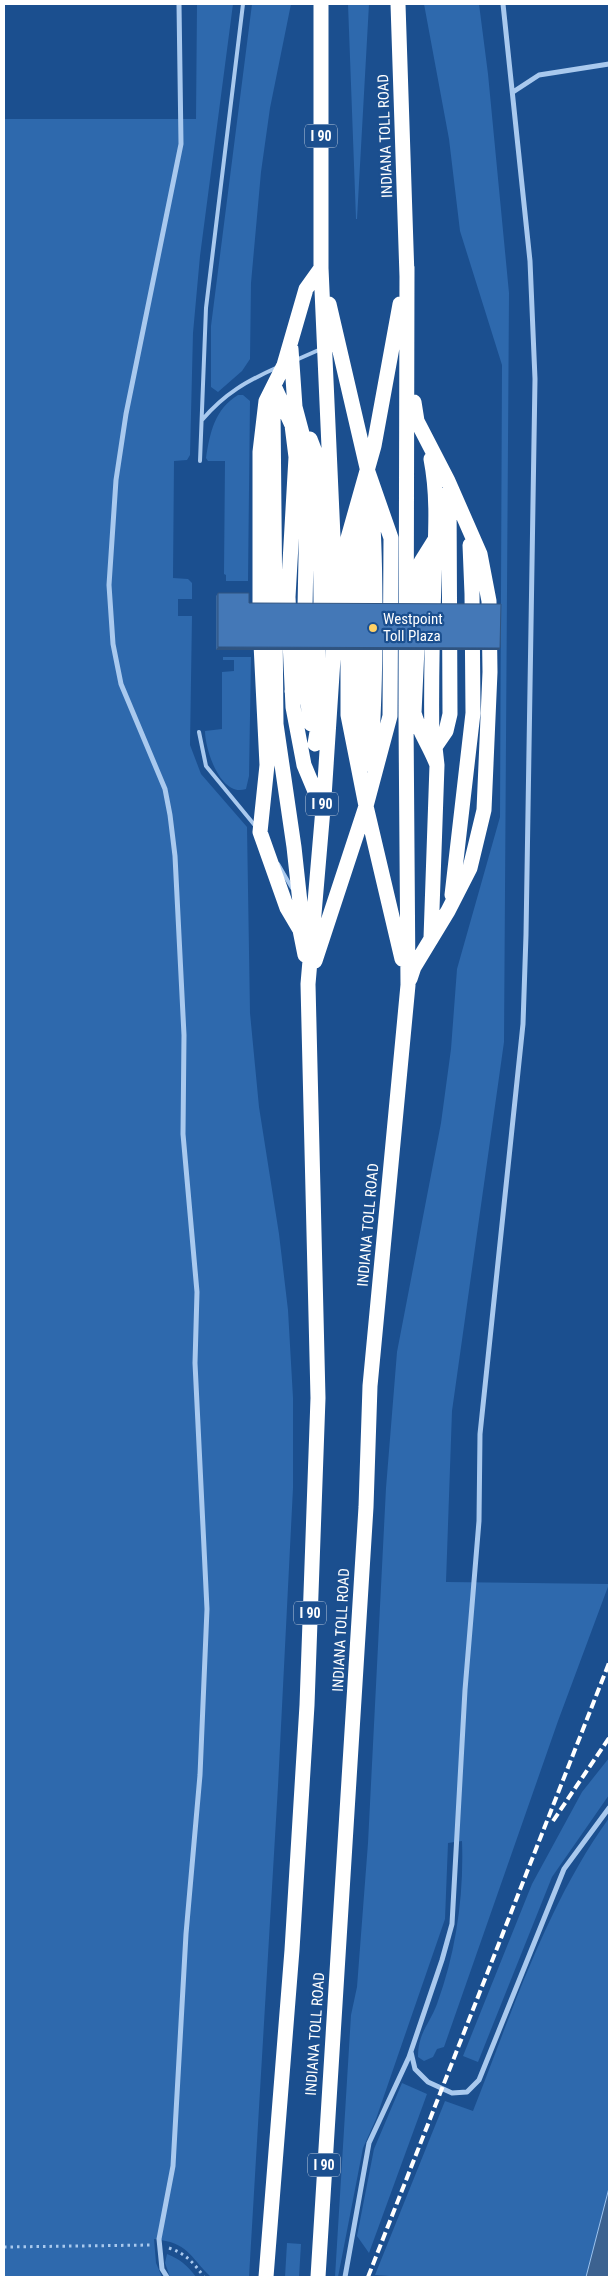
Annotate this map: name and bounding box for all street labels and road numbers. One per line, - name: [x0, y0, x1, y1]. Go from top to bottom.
- street label: INDIANA TOLL ROAD: [374, 74, 396, 198]
- road number: I 90: [305, 124, 337, 148]
- road number: I 90: [306, 792, 338, 816]
- street label: INDIANA TOLL ROAD: [354, 1163, 382, 1287]
- street label: INDIANA TOLL ROAD: [329, 1568, 353, 1692]
- road number: I 90: [294, 1602, 326, 1625]
- street label: INDIANA TOLL ROAD: [302, 1972, 328, 2096]
- road number: I 90: [308, 2154, 340, 2176]

